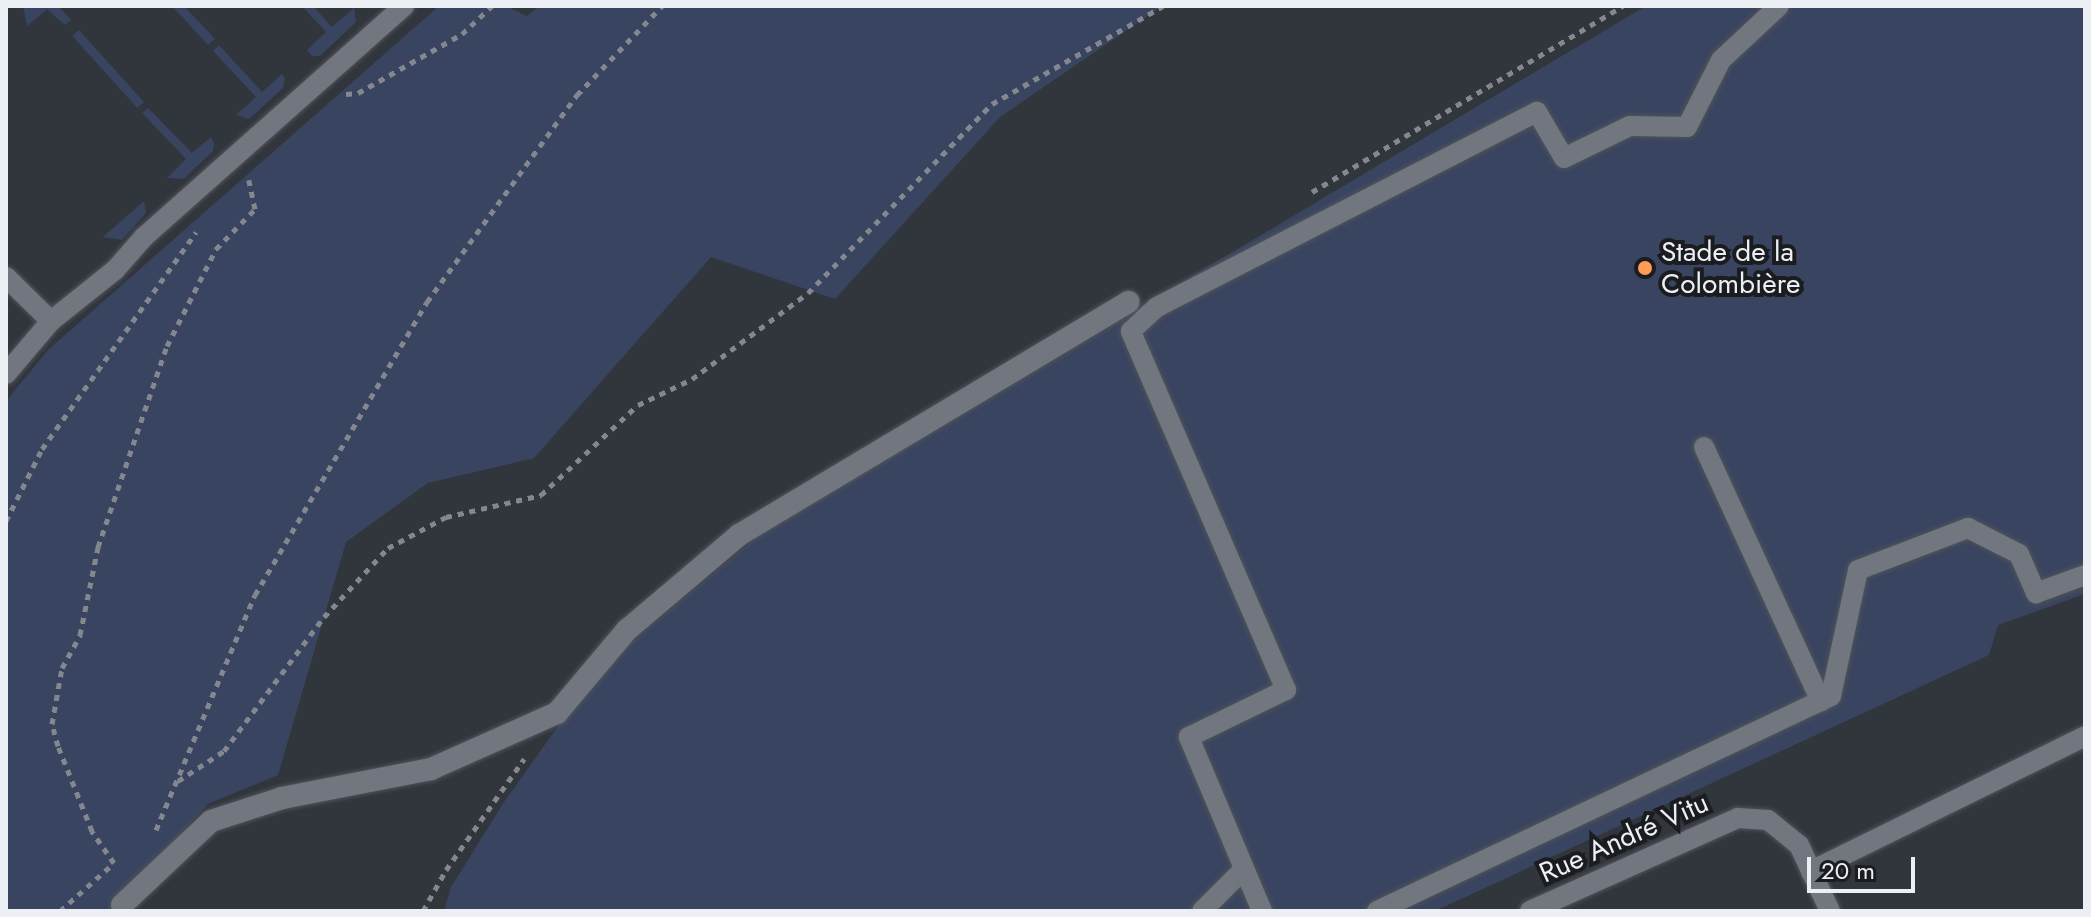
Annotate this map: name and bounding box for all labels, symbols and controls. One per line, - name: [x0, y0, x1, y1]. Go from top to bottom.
- place label: Stade de la Colombière: [1661, 235, 1800, 301]
- marker: Stade de la Colombière: [1636, 259, 1654, 277]
- street label: Rue André Vitu: [1534, 786, 1714, 890]
- scale bar: [1811, 841, 1919, 891]
- text: 20 m: [1821, 853, 1875, 888]

